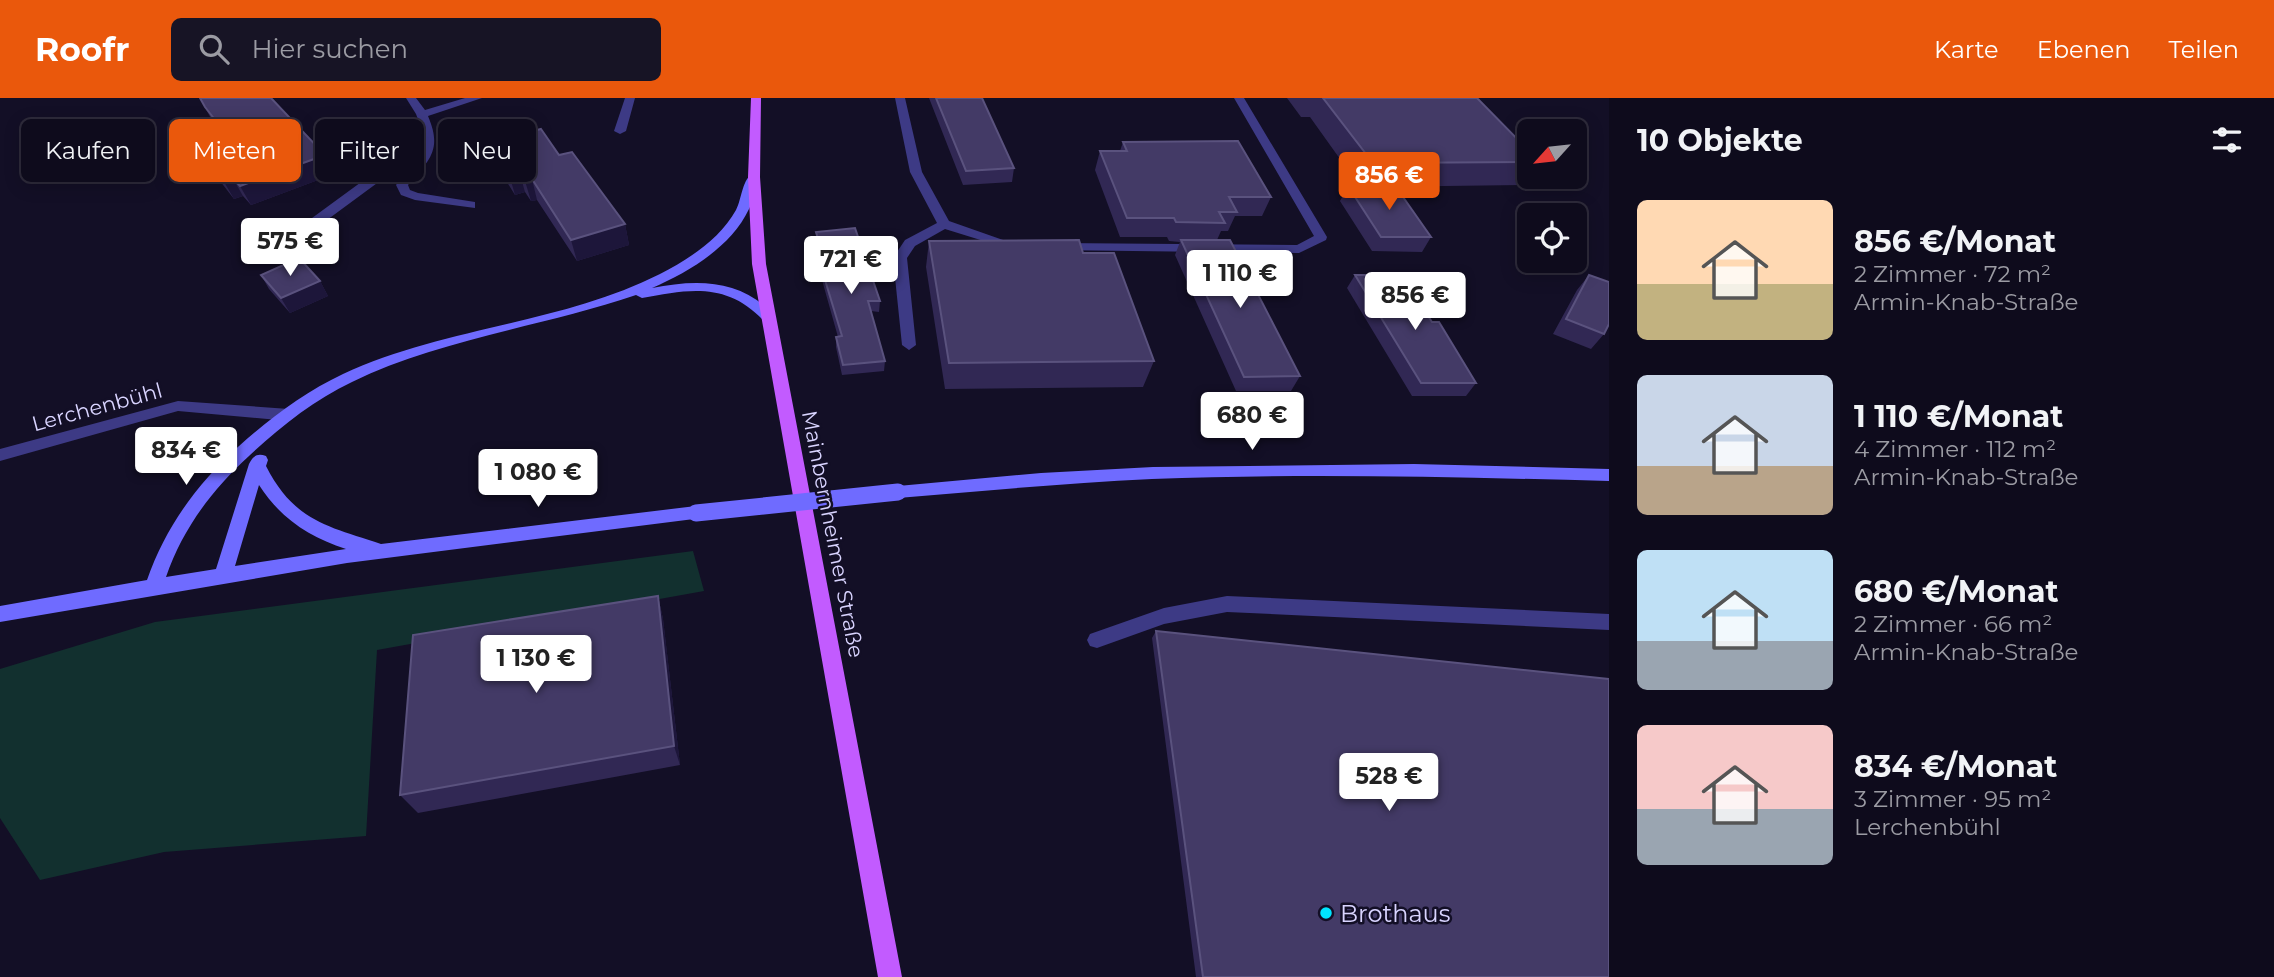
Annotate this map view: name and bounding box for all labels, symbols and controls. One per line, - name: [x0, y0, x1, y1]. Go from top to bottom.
- search box: [171, 18, 661, 81]
- text: Roofr: [35, 29, 129, 69]
- icon: search: [195, 30, 233, 68]
- text: Hier suchen: [251, 33, 408, 65]
- text: Karte: [1934, 35, 1999, 64]
- text: Ebenen: [2037, 35, 2130, 64]
- text: Teilen: [2168, 35, 2239, 64]
- chip: Kaufen: [21, 119, 155, 182]
- chip: Mieten: [169, 119, 301, 182]
- chip: Filter: [315, 119, 424, 182]
- chip: Neu: [438, 119, 536, 182]
- north arrow: [1517, 119, 1587, 189]
- map controls: [1517, 119, 1587, 273]
- icon: filters: [2208, 121, 2246, 159]
- text: 10 Objekte: [1637, 122, 1803, 159]
- pin: 856 €: [1340, 152, 1438, 212]
- text: 856 €: [1355, 161, 1423, 189]
- button: locate: [1517, 203, 1587, 273]
- pin: 575 €: [241, 218, 339, 278]
- text: 856 €/Monat: [1854, 223, 2056, 260]
- text: 575 €: [257, 227, 323, 255]
- icon: home: [1693, 228, 1777, 312]
- pin: 721 €: [802, 236, 900, 296]
- text: 721 €: [820, 245, 882, 273]
- pin: 1 110 €: [1175, 250, 1305, 310]
- text: 1 110 €: [1203, 259, 1277, 287]
- text: 2 Zimmer · 72 m²: [1854, 260, 2051, 288]
- pin: 856 €: [1366, 272, 1464, 332]
- text: 856 €: [1381, 281, 1449, 309]
- text: Armin-Knab-Straße: [1854, 288, 2079, 316]
- street label: Lerchenbühl: [29, 378, 165, 436]
- pin: 680 €: [1203, 392, 1301, 452]
- text: 1 110 €/Monat: [1854, 398, 2063, 435]
- text: 680 €: [1217, 401, 1287, 429]
- icon: home: [1693, 403, 1777, 487]
- street label: Mainbernheimer Straße: [797, 408, 869, 660]
- pin: 834 €: [137, 428, 235, 487]
- text: 4 Zimmer · 112 m²: [1854, 435, 2056, 463]
- text: 834 €: [151, 436, 221, 464]
- pin: 1 080 €: [473, 450, 603, 509]
- text: 1 080 €: [494, 458, 582, 486]
- text: Armin-Knab-Straße: [1854, 463, 2079, 491]
- text: 680 €/Monat: [1854, 573, 2058, 610]
- icon: home: [1693, 578, 1777, 662]
- text: 2 Zimmer · 66 m²: [1854, 610, 2052, 638]
- pin: 1 130 €: [471, 636, 601, 695]
- text: Armin-Knab-Straße: [1854, 638, 2079, 666]
- text: 1 130 €: [497, 644, 575, 672]
- text: 834 €/Monat: [1854, 748, 2057, 785]
- icon: home: [1693, 753, 1777, 837]
- pin: 528 €: [1340, 754, 1438, 813]
- text: 528 €: [1355, 762, 1423, 790]
- text: 3 Zimmer · 95 m²: [1854, 785, 2051, 813]
- text: Lerchenbühl: [1854, 813, 2001, 841]
- place label: Brothaus: [1340, 899, 1450, 928]
- marker: Brothaus: [1318, 905, 1334, 921]

